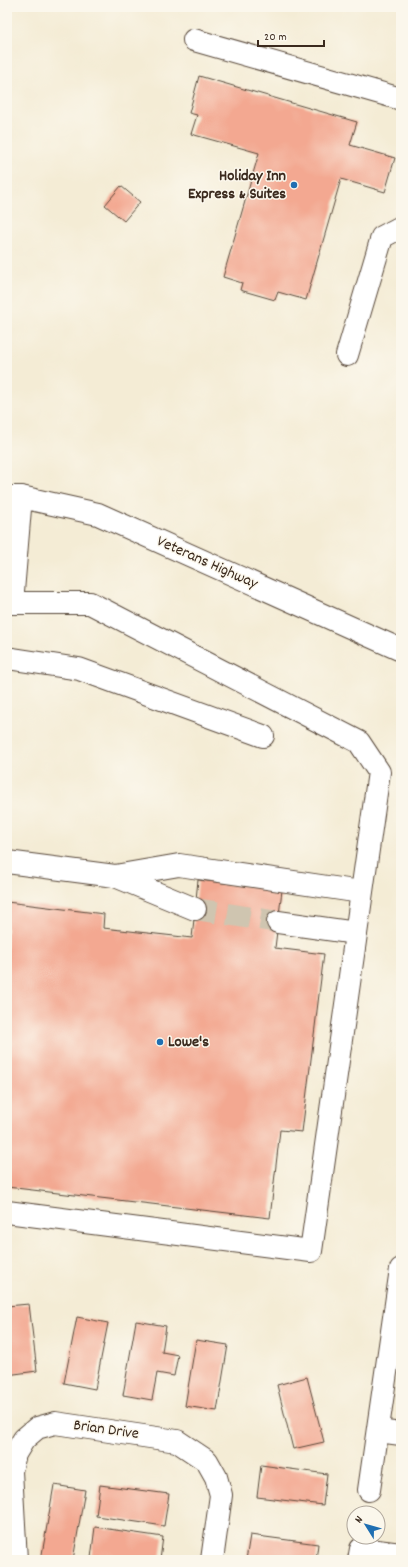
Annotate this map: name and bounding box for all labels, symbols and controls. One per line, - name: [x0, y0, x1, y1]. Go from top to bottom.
- scale bar: [258, 22, 324, 48]
- text: 20 m: [264, 29, 287, 46]
- place label: Holiday Inn Express & Suites: [188, 165, 286, 206]
- marker: Holiday Inn Express & Suites: [289, 180, 299, 190]
- street label: Veterans Highway: [153, 530, 262, 596]
- place label: Lowe's: [168, 1031, 209, 1054]
- marker: Lowe's: [155, 1037, 165, 1047]
- street label: Brian Drive: [72, 1414, 140, 1446]
- north arrow: [346, 1505, 386, 1545]
- text: N: [352, 1513, 368, 1527]

